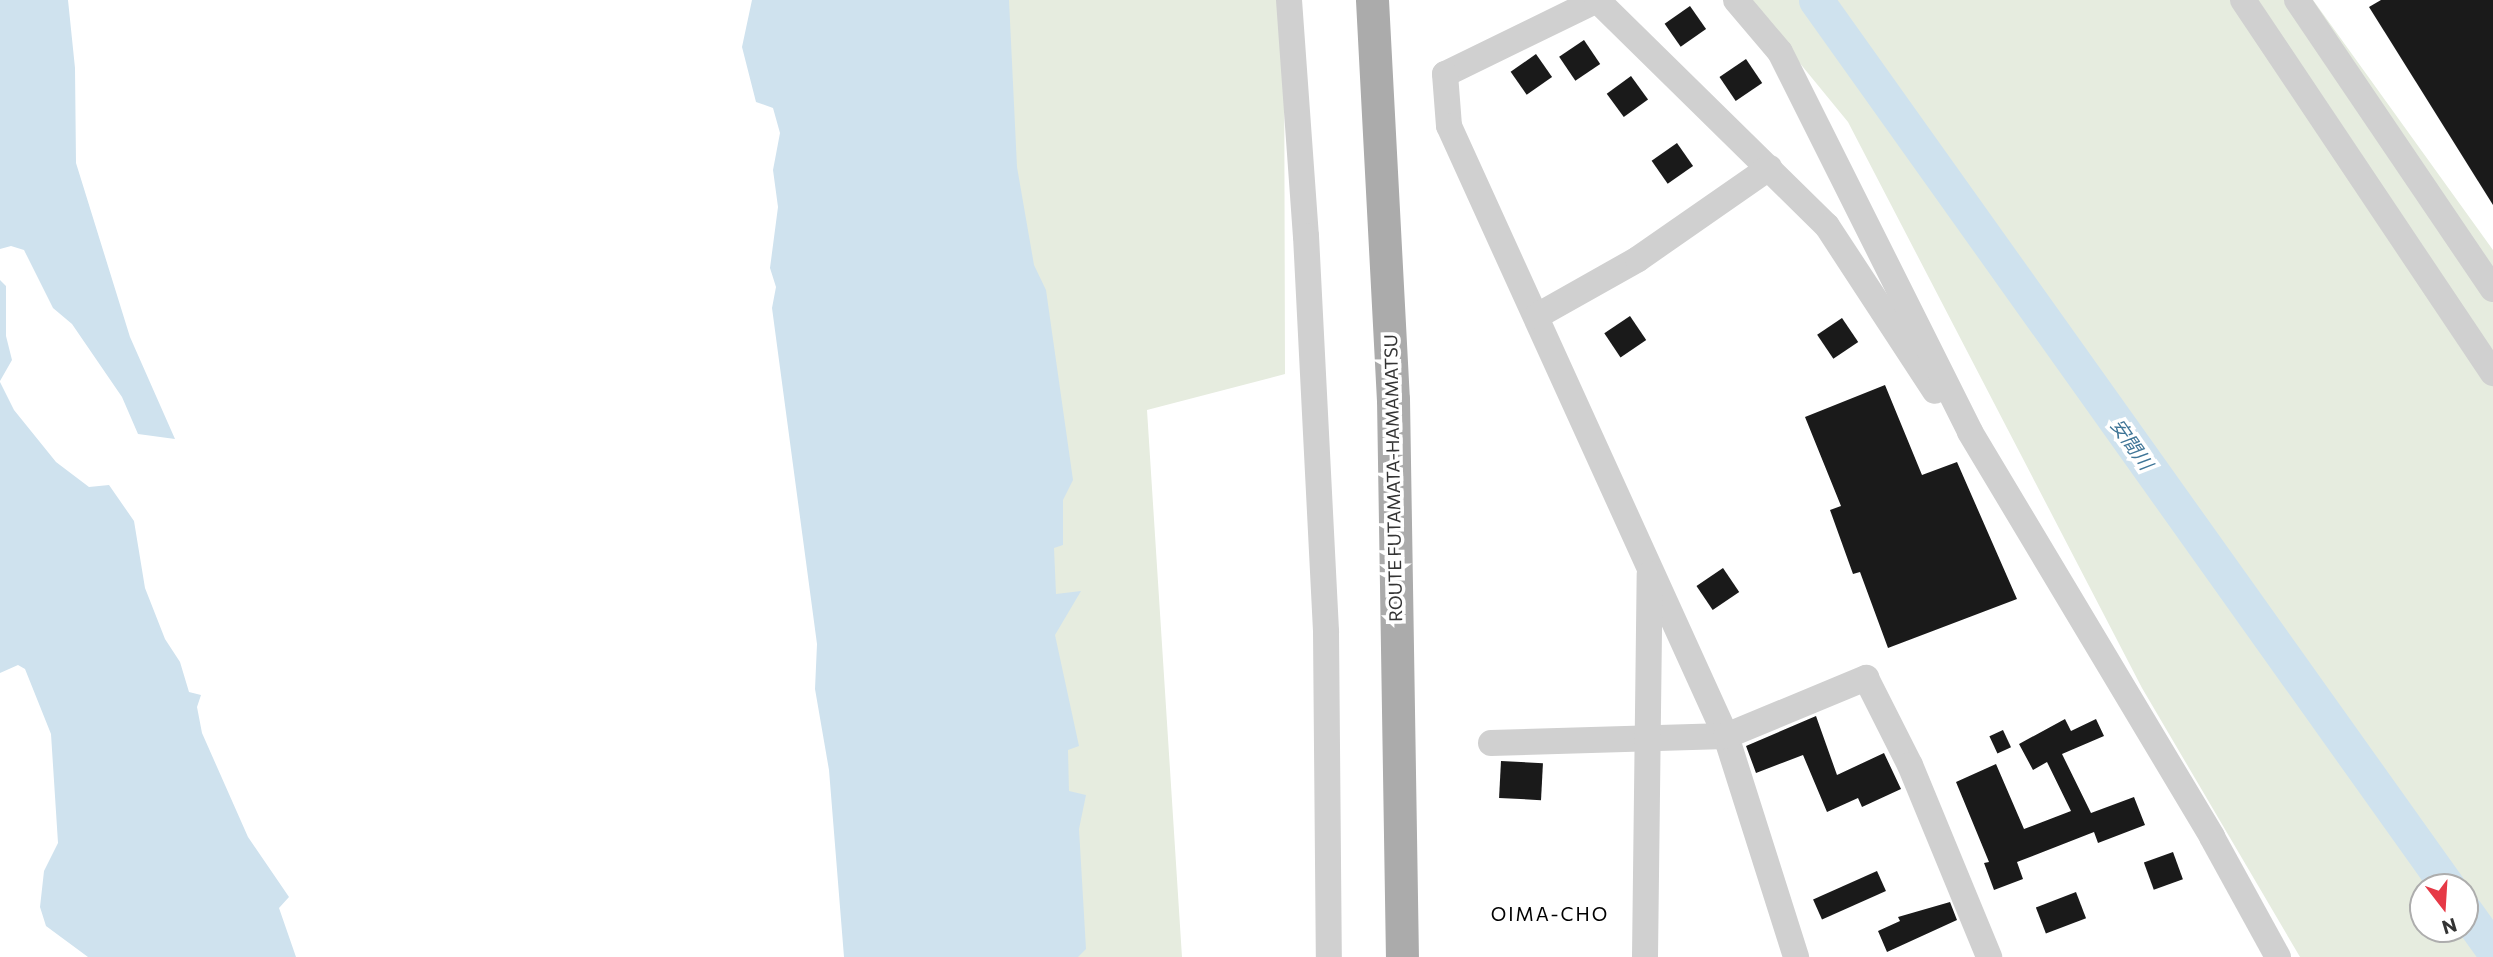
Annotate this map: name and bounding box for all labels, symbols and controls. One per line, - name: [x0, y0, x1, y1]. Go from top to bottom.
- street label: ROUTE FUTAMATA-HAMAMATSU: [1380, 334, 1406, 622]
- water label: 安間川: [2106, 414, 2158, 474]
- north arrow: [2409, 873, 2479, 943]
- district label: OIMA-CHO: [1492, 903, 1608, 925]
- text: N: [2440, 914, 2460, 940]

